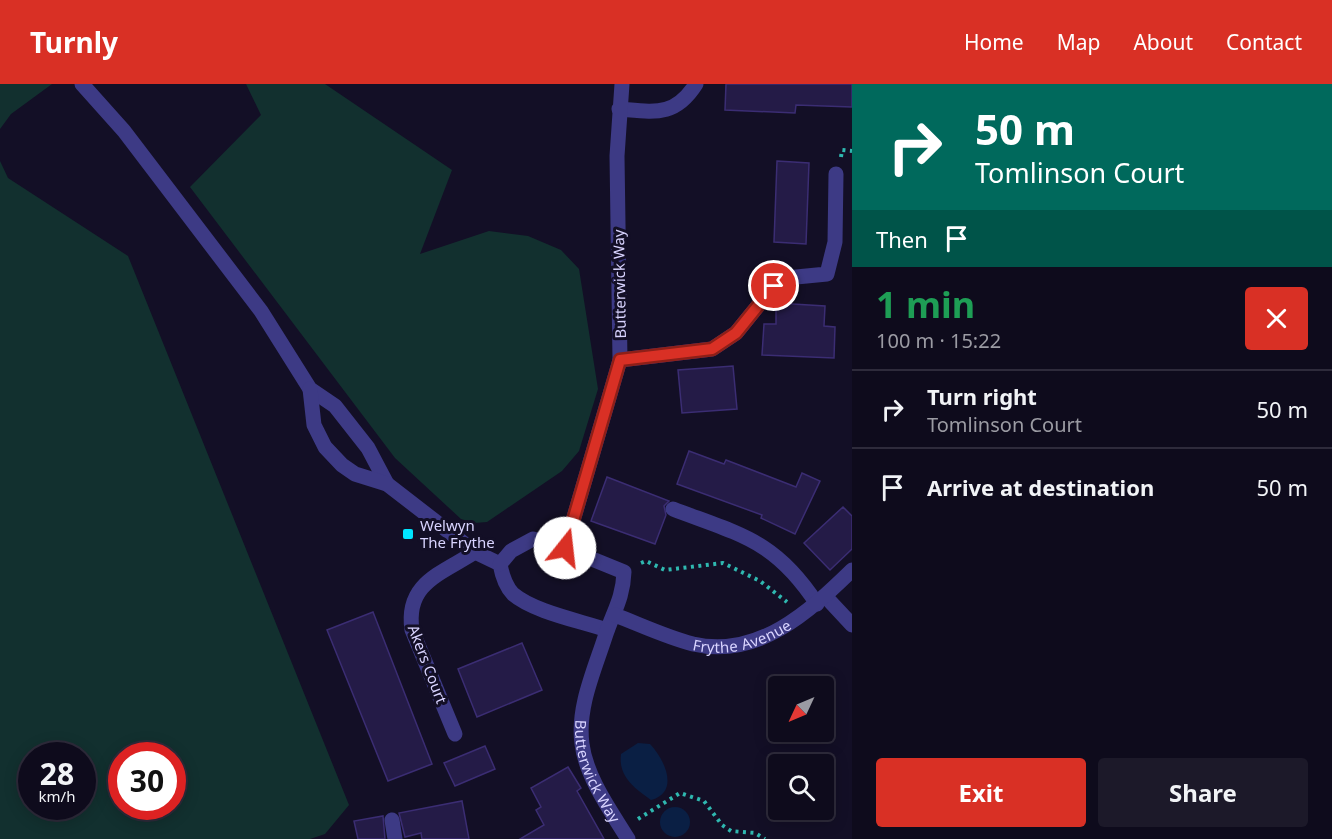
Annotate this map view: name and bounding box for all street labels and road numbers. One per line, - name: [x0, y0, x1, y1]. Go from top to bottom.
- street label: Butterwick Way: [608, 229, 630, 339]
- street label: Frythe Avenue: [691, 615, 795, 657]
- street label: Akers Court: [404, 622, 452, 707]
- street label: Butterwick Way: [571, 719, 625, 827]

